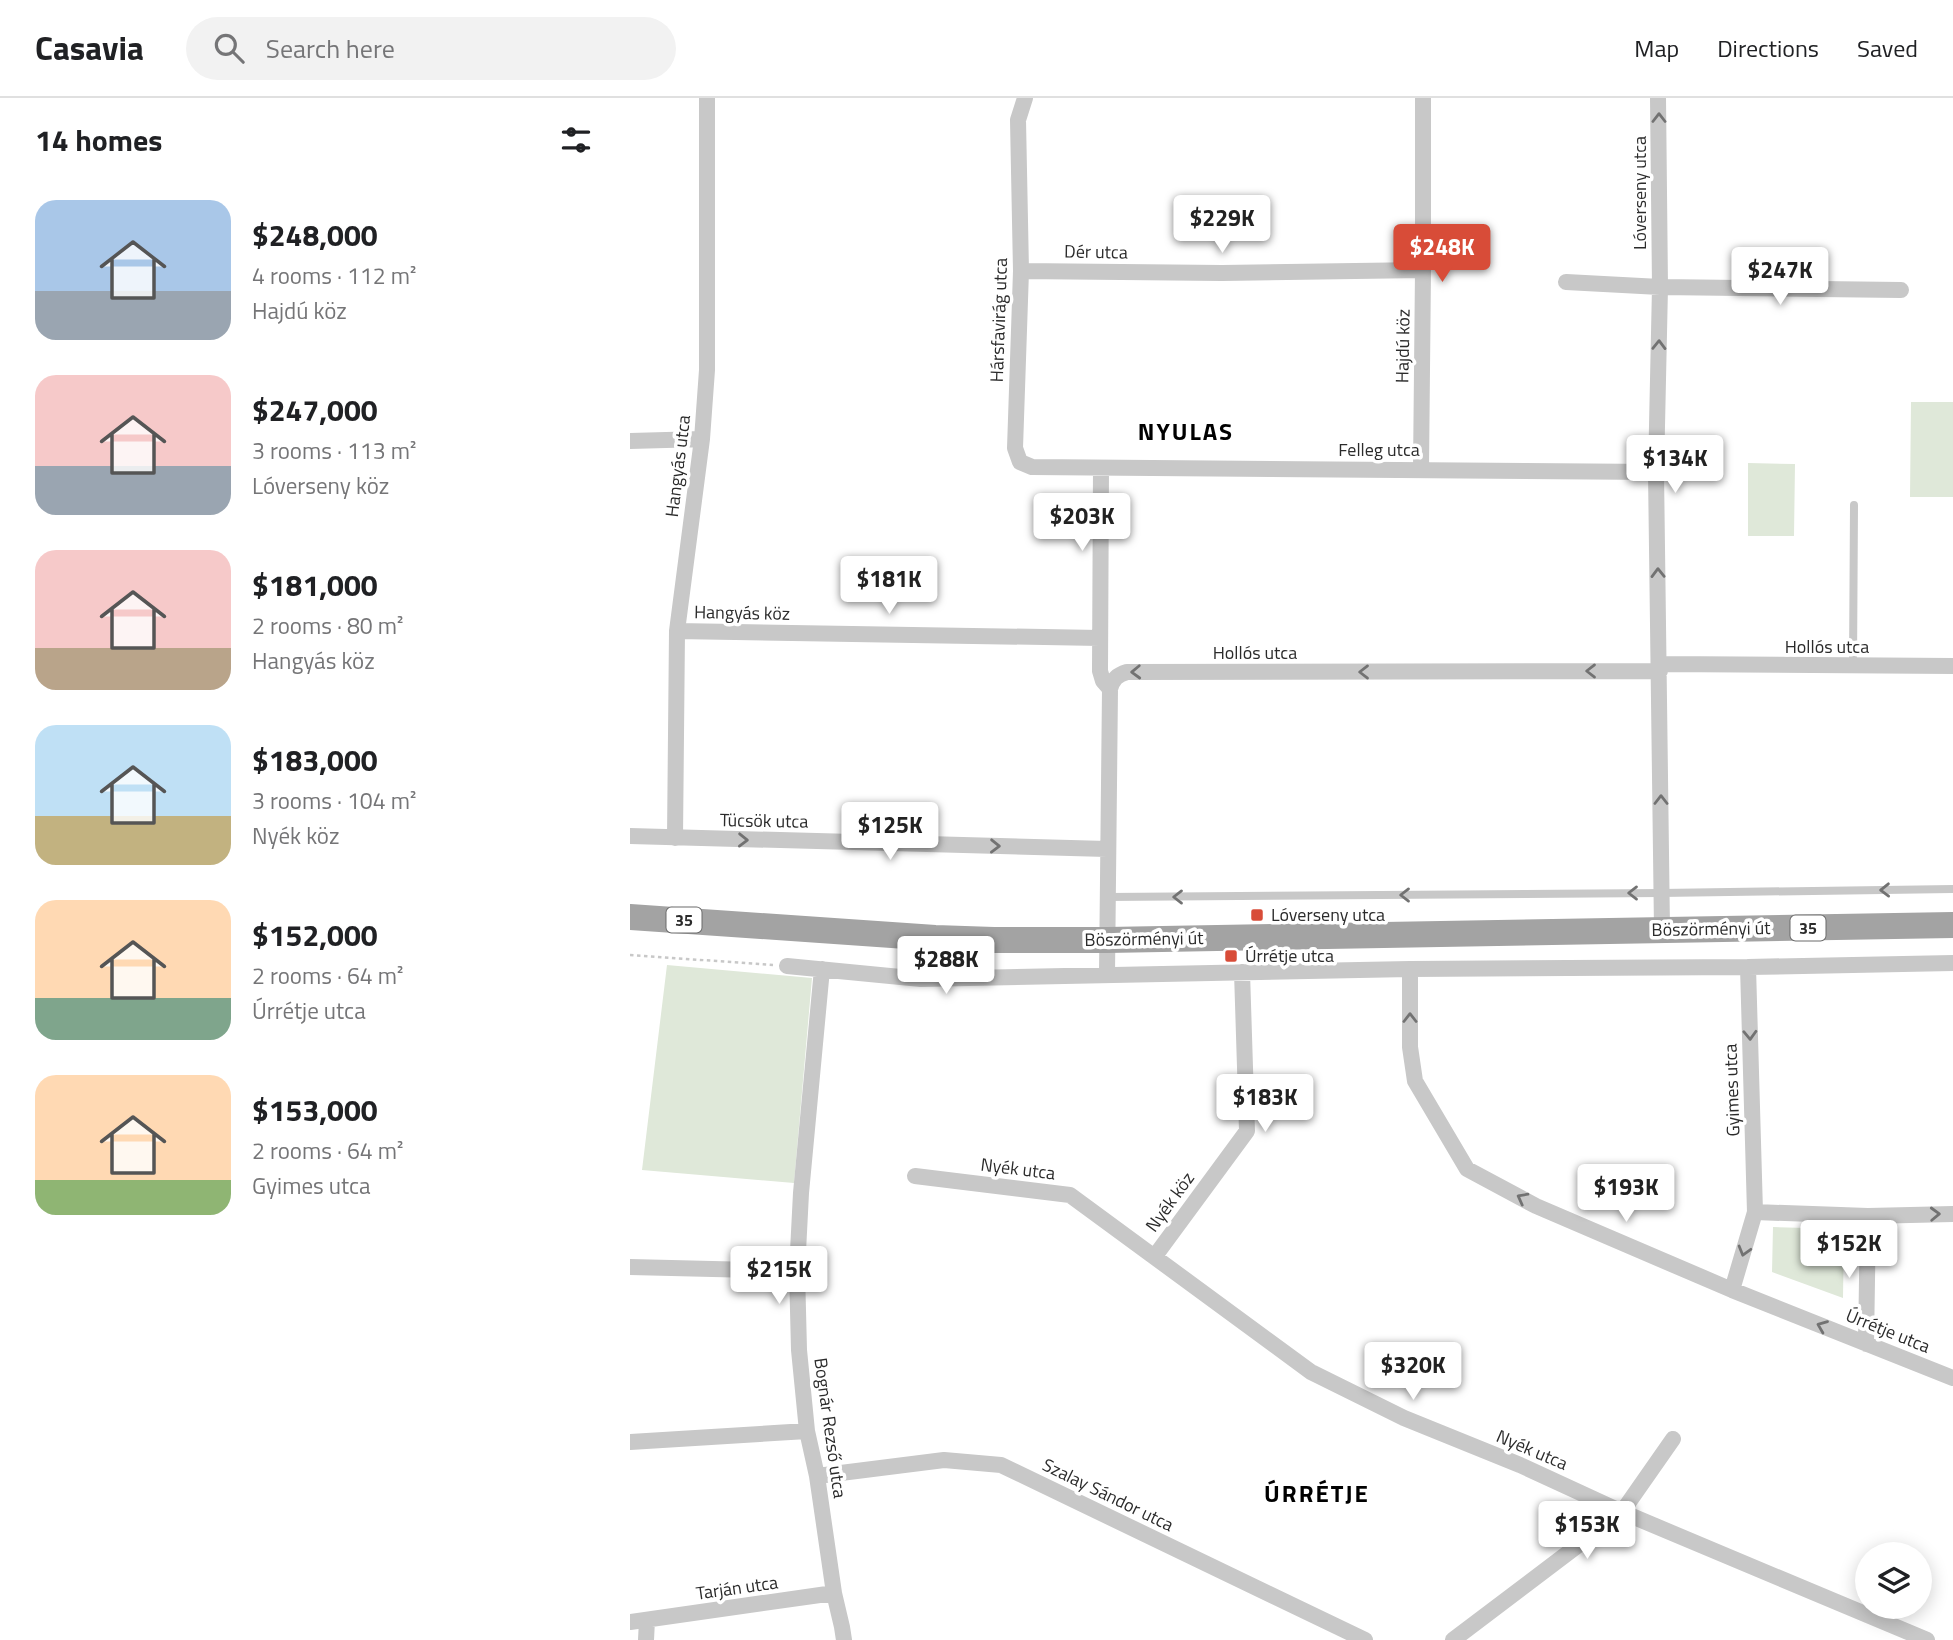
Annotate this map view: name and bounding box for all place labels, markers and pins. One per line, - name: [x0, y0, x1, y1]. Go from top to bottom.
- pin: $229K: [1173, 195, 1271, 255]
- pin: $248K: [1393, 225, 1491, 284]
- pin: $247K: [1731, 248, 1829, 307]
- pin: $134K: [1626, 436, 1724, 495]
- pin: $203K: [1033, 494, 1131, 553]
- pin: $181K: [840, 556, 938, 616]
- pin: $125K: [841, 802, 939, 862]
- place label: Lóverseny utca: [1271, 901, 1385, 928]
- marker: Lóverseny utca: [1249, 907, 1265, 923]
- pin: $288K: [897, 936, 995, 996]
- place label: Úrrétje utca: [1245, 942, 1334, 969]
- marker: Úrrétje utca: [1223, 948, 1239, 964]
- pin: $183K: [1216, 1074, 1314, 1134]
- pin: $193K: [1577, 1164, 1675, 1224]
- pin: $152K: [1800, 1220, 1898, 1280]
- pin: $215K: [730, 1246, 828, 1306]
- pin: $320K: [1364, 1342, 1462, 1402]
- pin: $153K: [1538, 1502, 1636, 1561]

